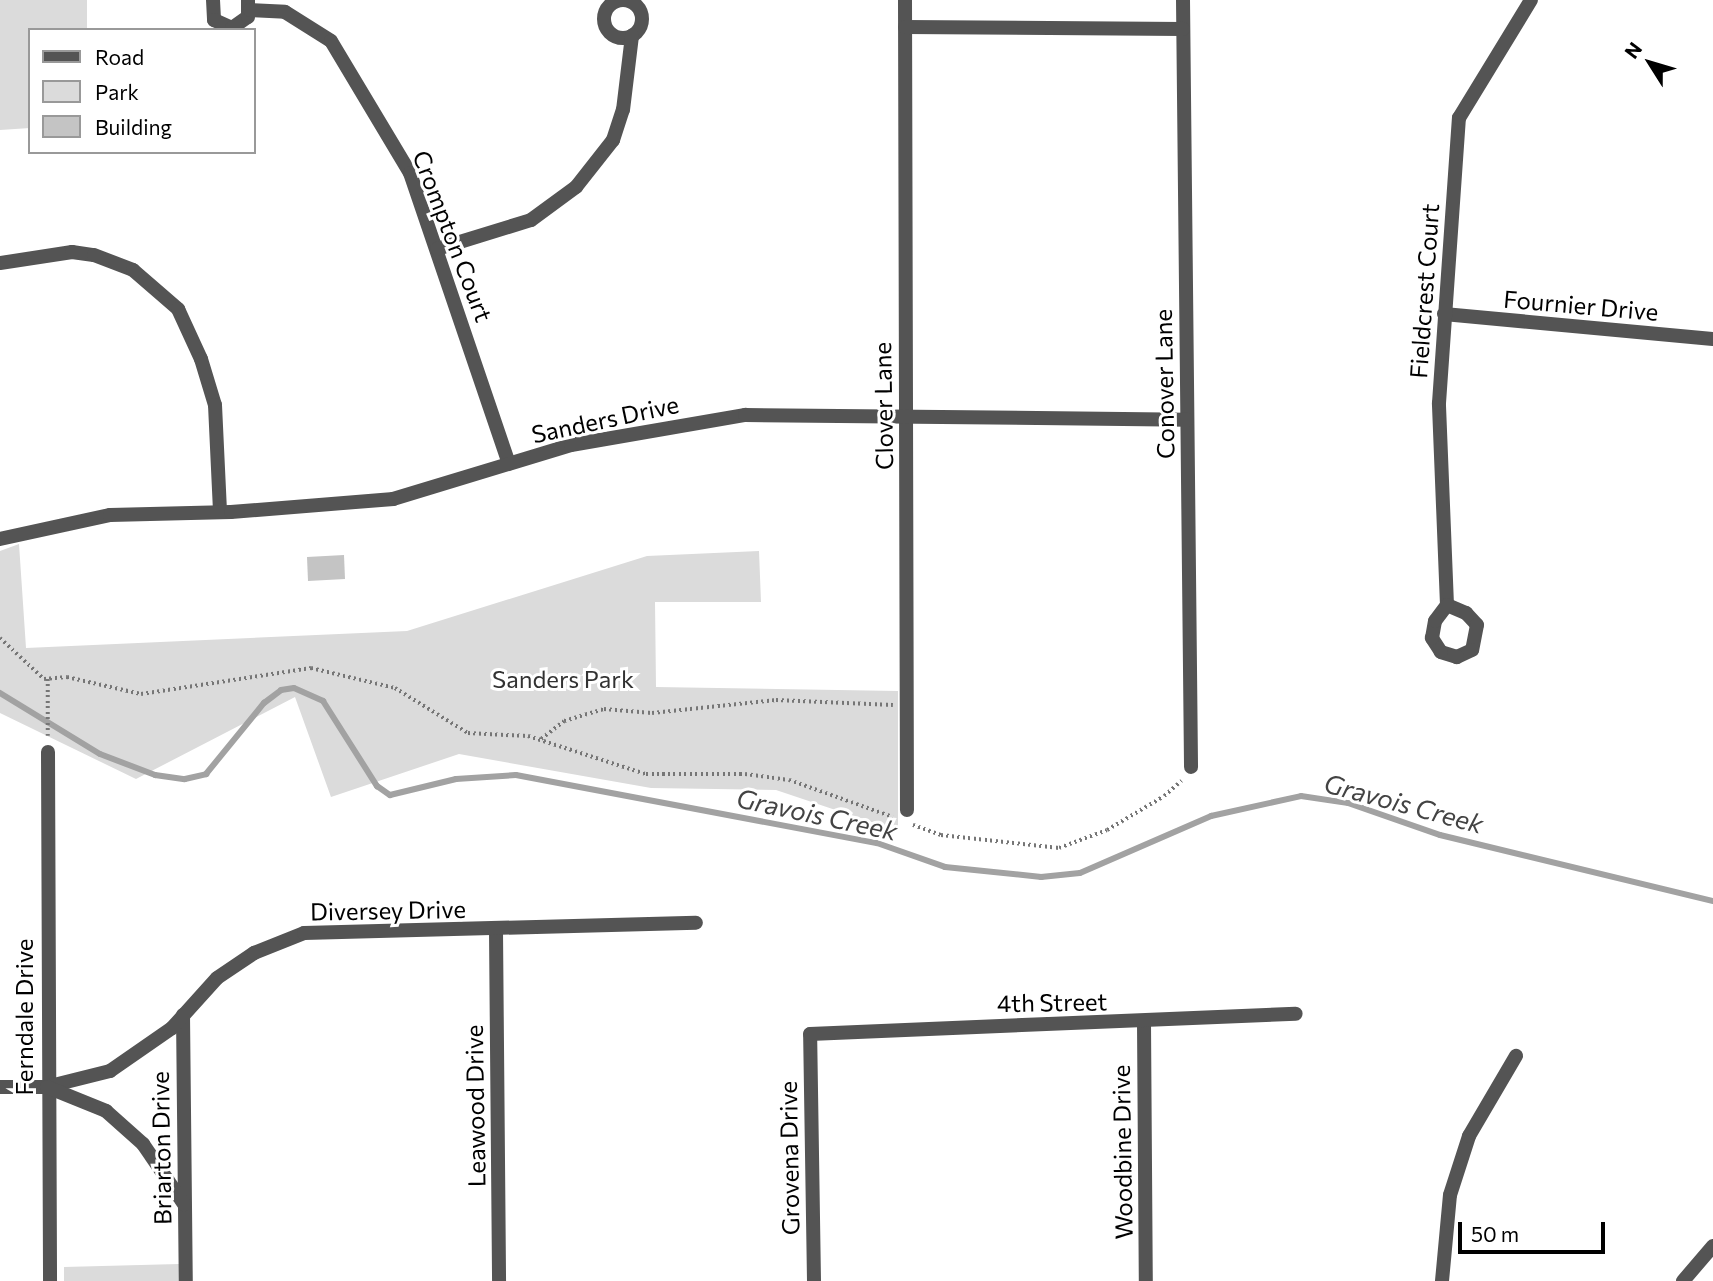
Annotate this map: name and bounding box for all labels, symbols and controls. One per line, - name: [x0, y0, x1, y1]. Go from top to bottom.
- legend: [28, 28, 256, 154]
- north arrow: [1615, 28, 1685, 98]
- text: N: [1619, 37, 1646, 63]
- text: Road: [95, 44, 144, 69]
- text: Park: [95, 79, 139, 104]
- text: Building: [95, 114, 172, 139]
- street label: Crompton Court: [407, 146, 499, 326]
- street label: Fieldcrest Court: [1404, 203, 1444, 379]
- street label: Fournier Drive: [1502, 284, 1660, 326]
- street label: Conover Lane: [1148, 309, 1180, 459]
- street label: Clover Lane: [867, 342, 899, 470]
- street label: Sanders Drive: [529, 389, 681, 449]
- park label: Sanders Park: [492, 665, 634, 693]
- water label: Gravois Creek: [1321, 767, 1487, 839]
- water label: Gravois Creek: [734, 782, 900, 846]
- street label: Diversey Drive: [310, 894, 466, 926]
- street label: Ferndale Drive: [10, 939, 38, 1095]
- street label: 4th Street: [997, 987, 1107, 1017]
- street label: Leawood Drive: [459, 1024, 491, 1188]
- street label: Woodbine Drive: [1106, 1064, 1138, 1240]
- street label: Briarton Drive: [145, 1071, 177, 1225]
- street label: Grovena Drive: [773, 1081, 805, 1235]
- scale bar: [1461, 1208, 1608, 1252]
- text: 50 m: [1471, 1221, 1519, 1246]

